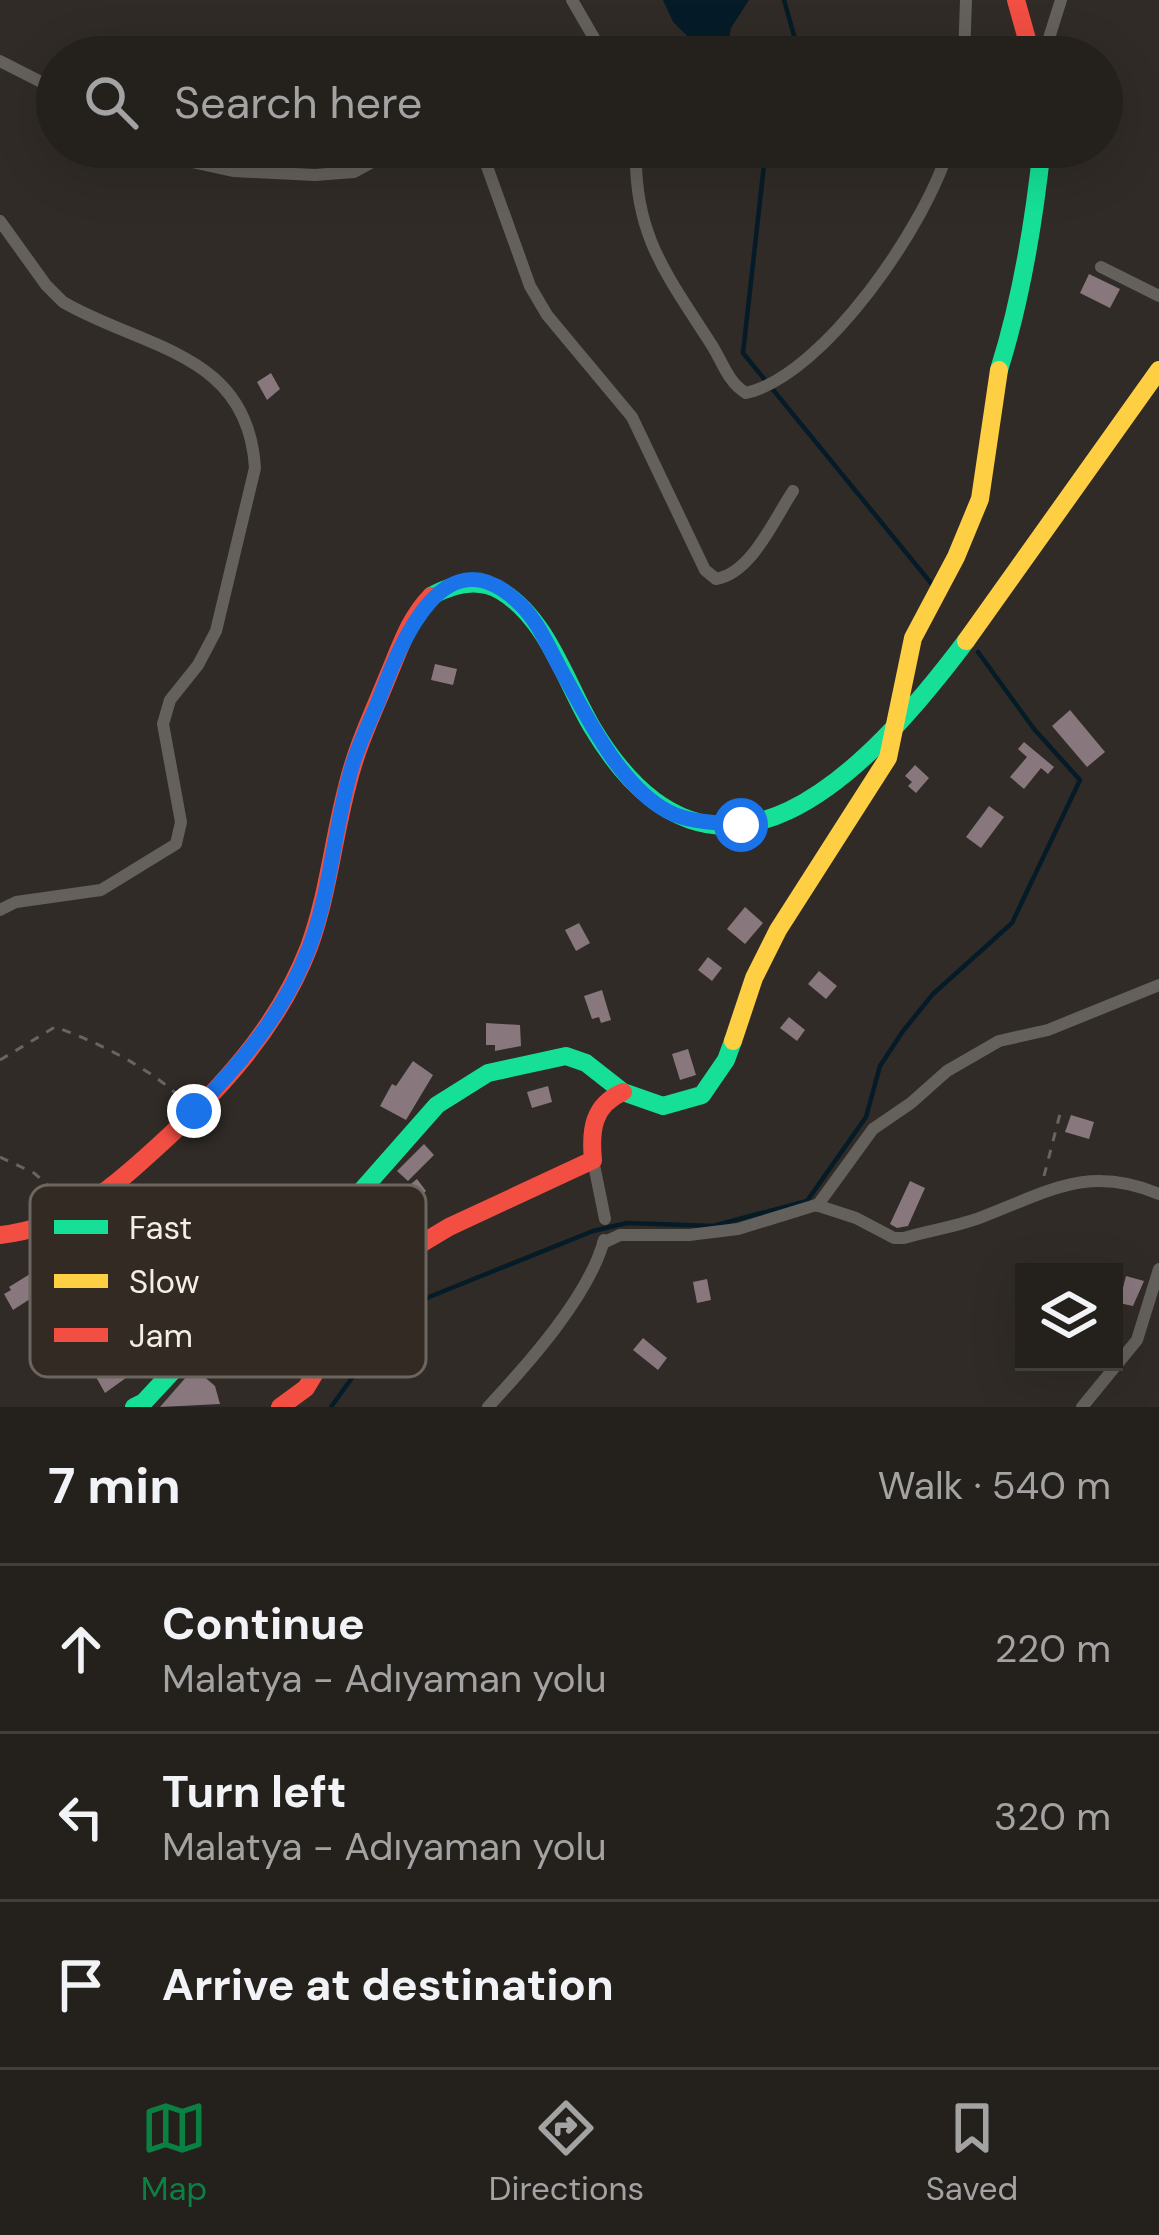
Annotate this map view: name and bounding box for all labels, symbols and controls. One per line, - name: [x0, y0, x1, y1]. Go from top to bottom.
- search box: [36, 36, 1123, 168]
- icon: search: [78, 69, 144, 135]
- text: Search here: [174, 73, 422, 132]
- route start: [714, 798, 768, 852]
- route end: [167, 1084, 221, 1138]
- legend: [30, 1185, 426, 1377]
- text: Fast: [129, 1206, 192, 1249]
- text: Slow: [129, 1260, 200, 1303]
- map controls: [1015, 1263, 1123, 1371]
- button: layers: [1015, 1263, 1123, 1371]
- text: Jam: [129, 1314, 193, 1357]
- text: 7 min: [48, 1452, 181, 1519]
- text: Walk · 540 m: [878, 1460, 1111, 1511]
- text: Continue: [162, 1594, 365, 1653]
- icon: ahead: [48, 1616, 114, 1682]
- text: 220 m: [995, 1623, 1111, 1674]
- text: Malatya - Adıyaman yolu: [162, 1653, 607, 1704]
- text: Turn left: [162, 1762, 346, 1821]
- icon: left: [48, 1784, 114, 1850]
- text: 320 m: [994, 1791, 1111, 1842]
- text: Malatya - Adıyaman yolu: [162, 1821, 607, 1872]
- icon: arrive: [48, 1952, 114, 2018]
- text: Arrive at destination: [162, 1955, 614, 2014]
- tab: Map: [141, 2095, 207, 2210]
- tab: Directions: [489, 2095, 644, 2210]
- tab: Saved: [926, 2095, 1018, 2210]

